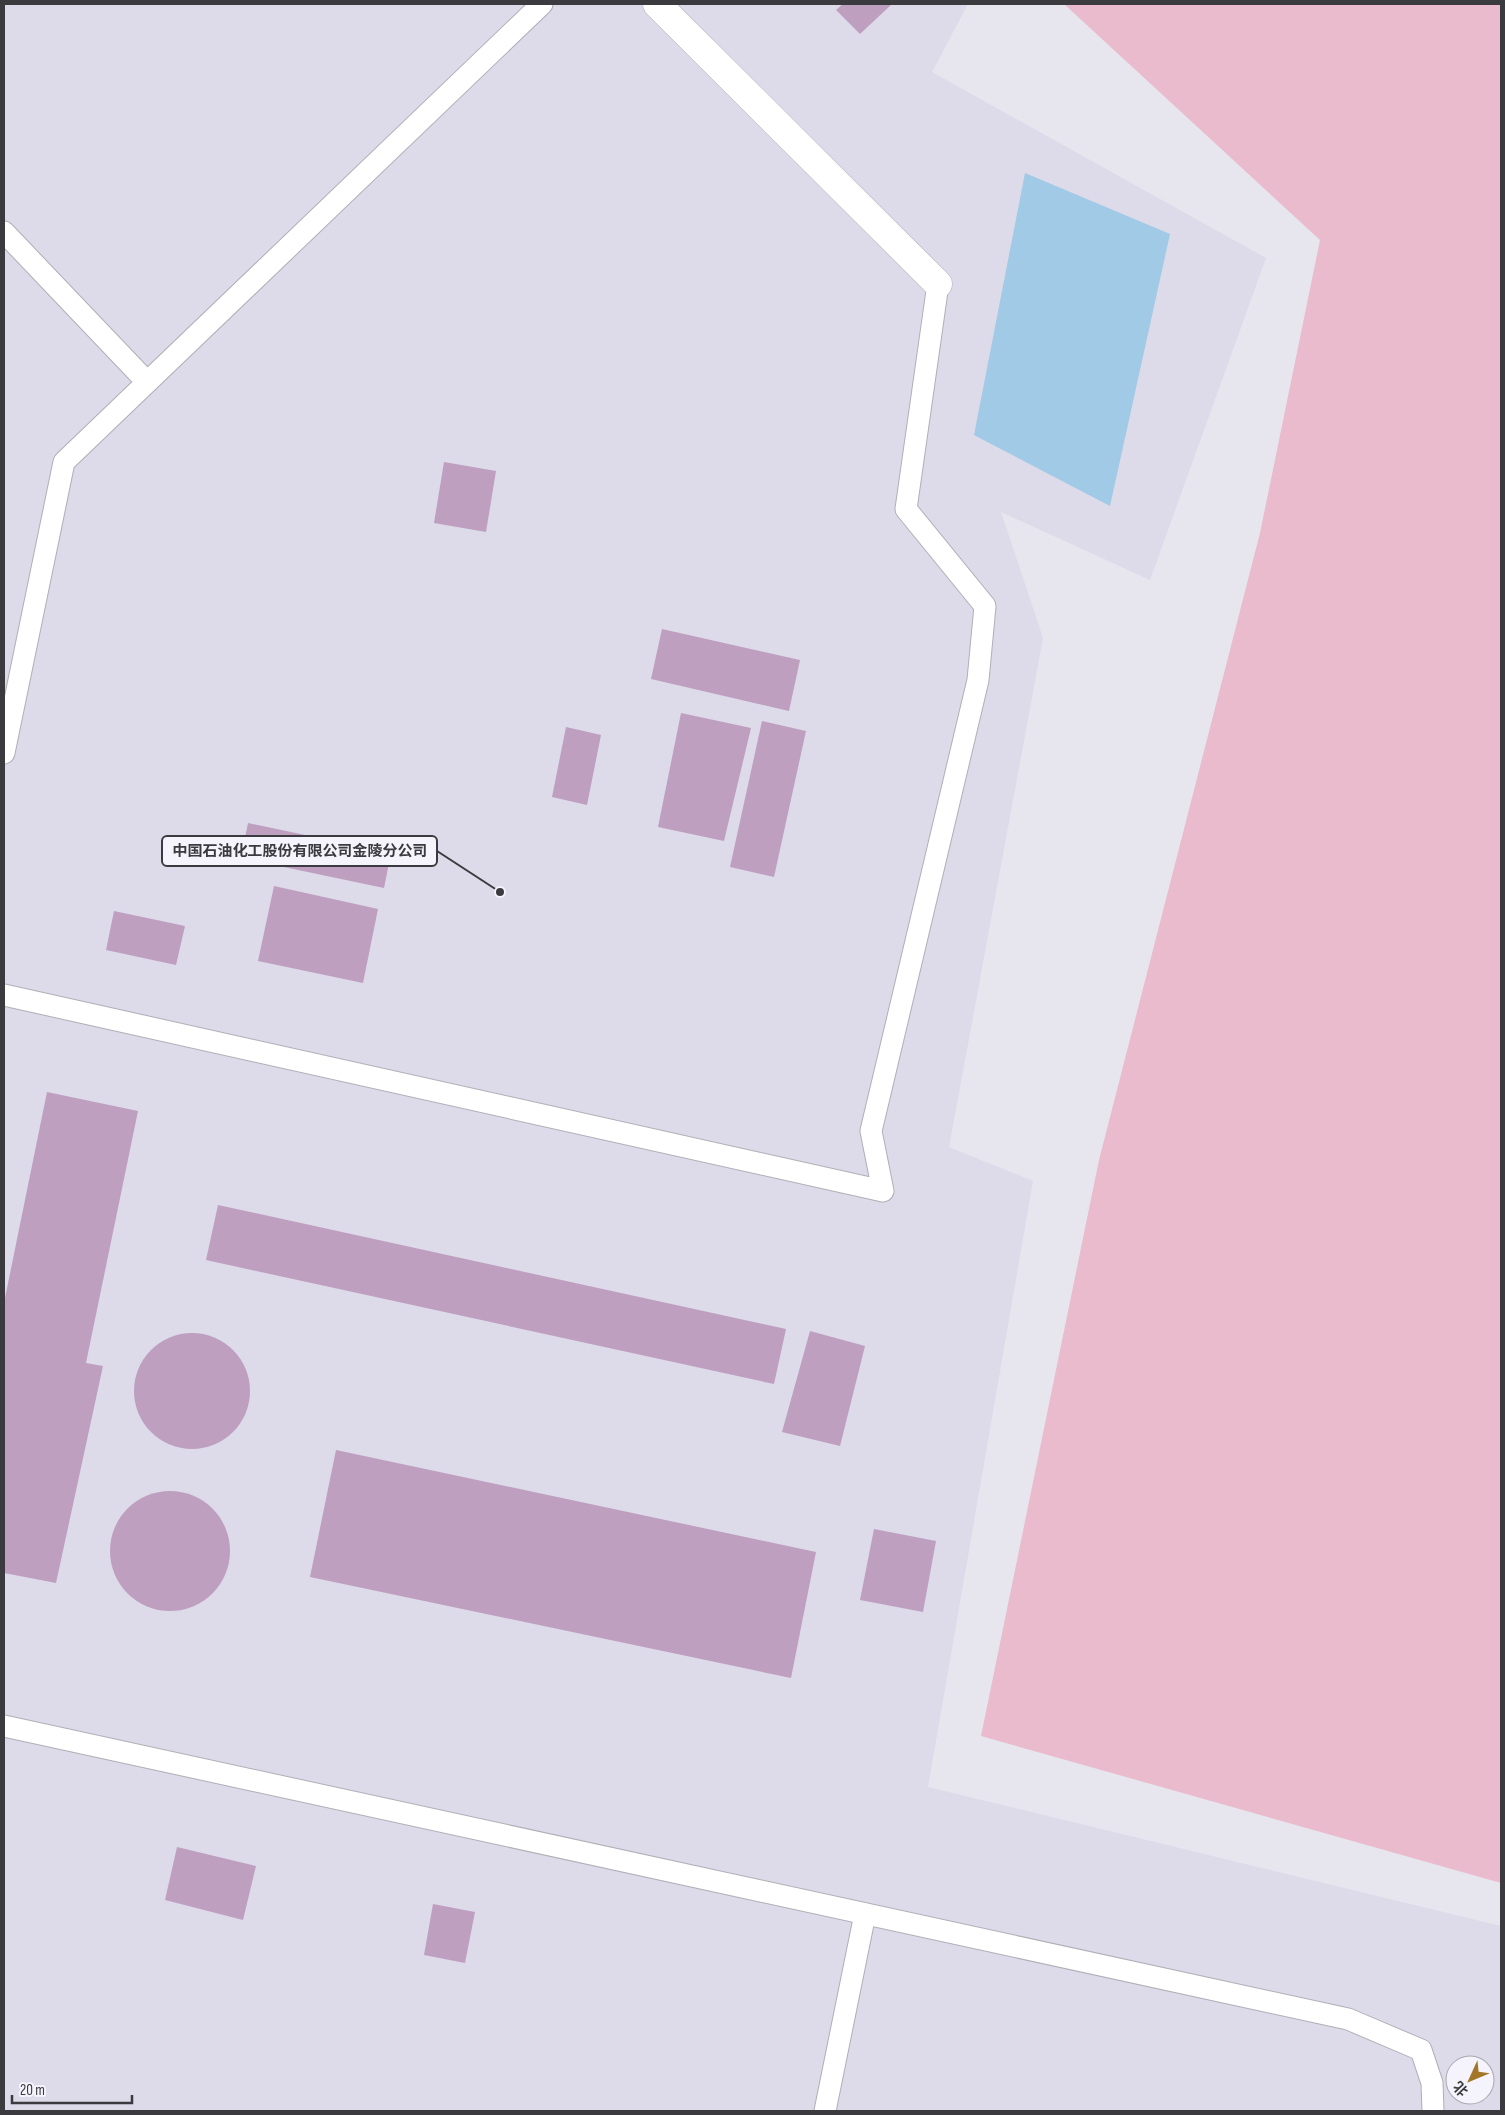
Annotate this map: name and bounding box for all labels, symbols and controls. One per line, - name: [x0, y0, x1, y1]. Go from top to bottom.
- callout: 中国石油化工股份有限公司金陵分公司: [162, 836, 437, 866]
- text: 中国石油化工股份有限公司金陵分公司: [172, 842, 428, 861]
- north arrow: [1445, 2055, 1495, 2105]
- scale bar: [12, 2072, 132, 2104]
- text: 北: [1450, 2078, 1472, 2100]
- text: 20 m: [20, 2081, 45, 2100]

